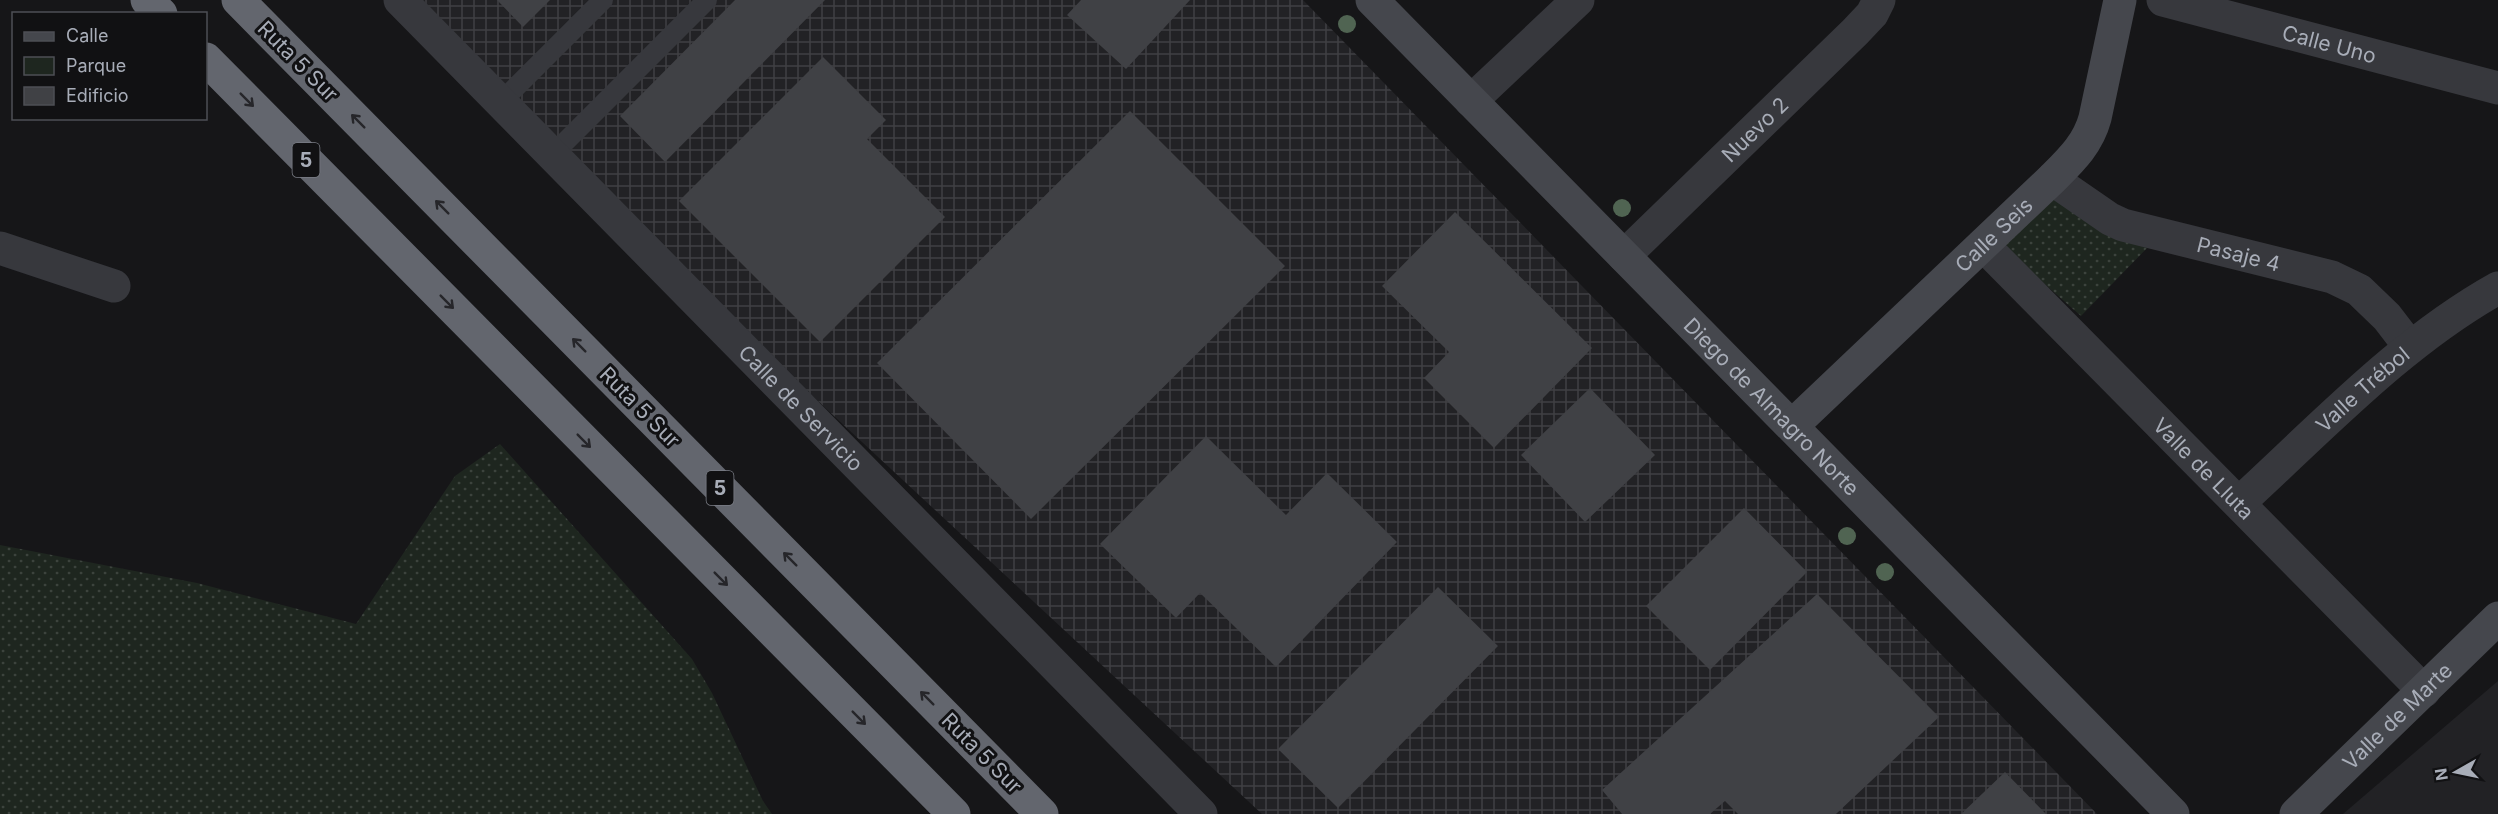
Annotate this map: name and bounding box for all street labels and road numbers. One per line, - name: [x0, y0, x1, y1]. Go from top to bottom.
- street label: Ruta 5 Sur: [253, 16, 343, 106]
- street label: Calle Uno: [2280, 19, 2379, 68]
- street label: Nuevo 2: [1716, 92, 1793, 167]
- road number: 5: [292, 143, 320, 177]
- street label: Calle Seis: [1950, 192, 2037, 277]
- street label: Pasaje 4: [2194, 231, 2283, 276]
- street label: Diego de Almagro Norte: [1679, 312, 1865, 500]
- street label: Calle de Servicio: [734, 339, 869, 476]
- street label: Valle Trébol: [2310, 341, 2414, 437]
- street label: Ruta 5 Sur: [595, 362, 685, 452]
- street label: Valle de Lluta: [2148, 412, 2259, 524]
- road number: 5: [706, 471, 734, 505]
- street label: Valle de Marte: [2337, 657, 2457, 774]
- street label: Ruta 5 Sur: [937, 708, 1027, 798]

